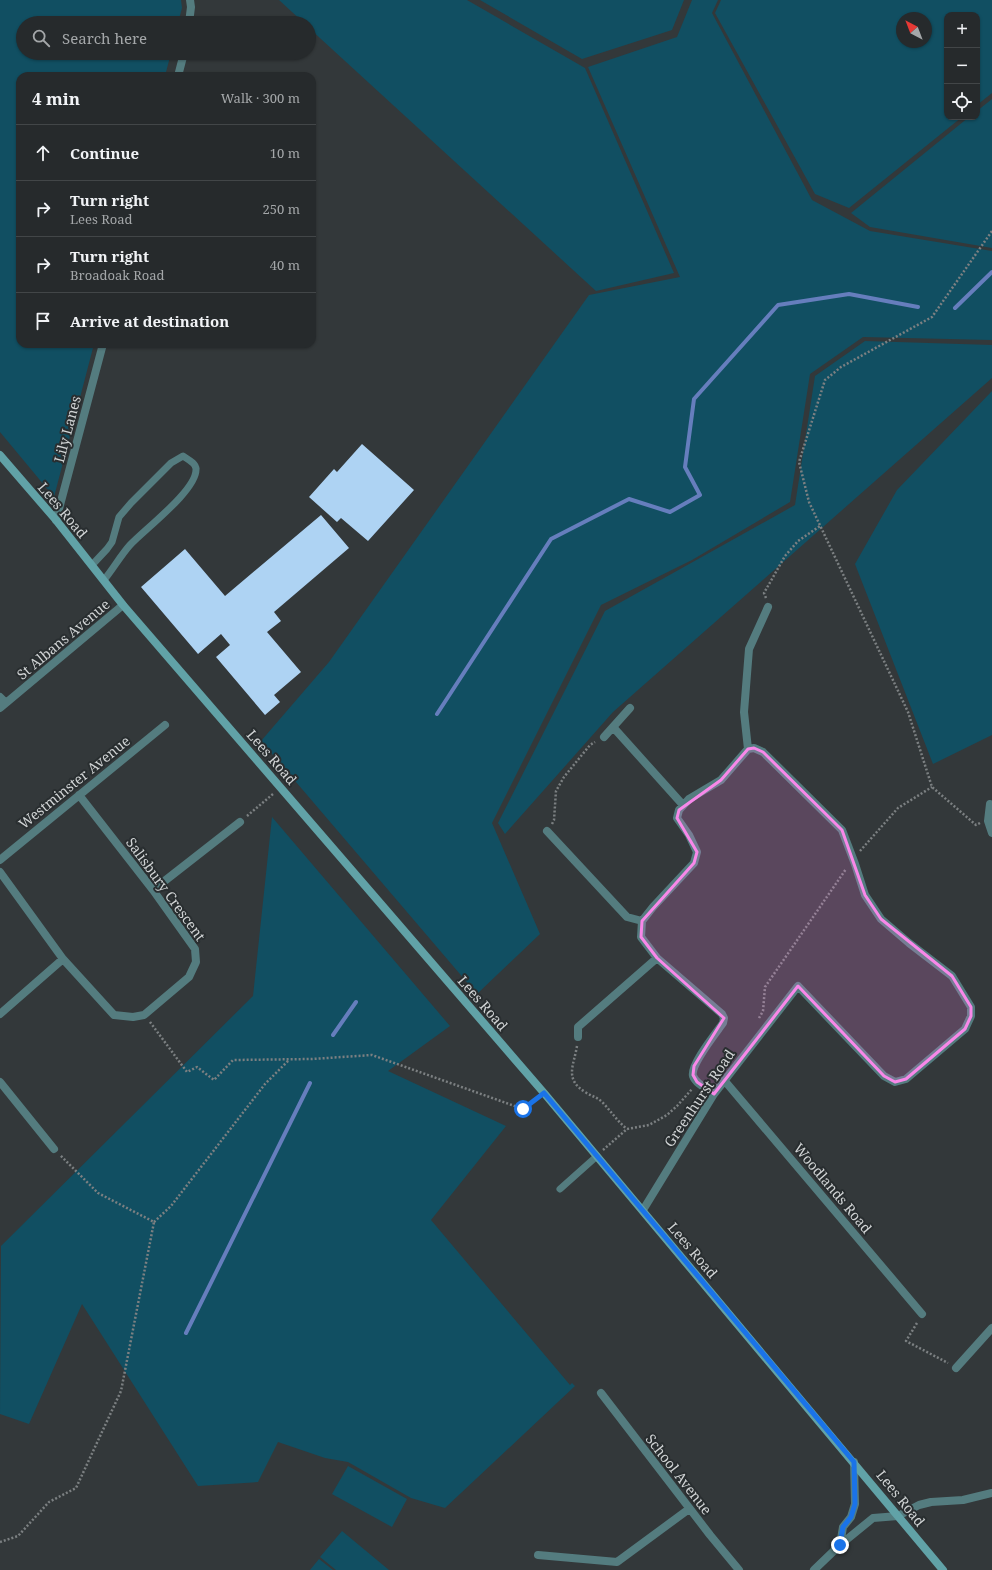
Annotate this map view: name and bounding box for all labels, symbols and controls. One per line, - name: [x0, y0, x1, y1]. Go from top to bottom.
- north arrow: [896, 12, 932, 48]
- map controls: [944, 12, 980, 120]
- button: +: [944, 12, 980, 48]
- search box: [16, 16, 316, 60]
- icon: search: [30, 27, 52, 49]
- text: Search here: [62, 28, 147, 48]
- button: −: [944, 48, 980, 84]
- button: locate: [944, 84, 980, 120]
- text: 4 min: [32, 87, 80, 110]
- text: Walk · 300 m: [221, 89, 300, 107]
- icon: ahead: [32, 142, 54, 164]
- text: Continue: [70, 143, 139, 163]
- text: 10 m: [270, 144, 300, 162]
- text: Turn right: [70, 190, 149, 210]
- icon: right: [32, 198, 54, 220]
- text: 250 m: [263, 200, 300, 218]
- text: Lees Road: [70, 210, 133, 228]
- text: Turn right: [70, 246, 149, 266]
- icon: right: [32, 254, 54, 276]
- text: 40 m: [270, 256, 300, 274]
- text: Broadoak Road: [70, 266, 165, 284]
- icon: arrive: [32, 310, 54, 332]
- text: Arrive at destination: [70, 311, 229, 331]
- street label: Lily Lanes: [49, 393, 85, 465]
- street label: Lees Road: [34, 478, 92, 542]
- street label: St Albans Avenue: [12, 594, 114, 684]
- street label: Lees Road: [243, 725, 302, 789]
- street label: Westminster Avenue: [14, 731, 134, 833]
- street label: Salisbury Crescent: [122, 833, 210, 945]
- street label: Lees Road: [454, 971, 513, 1035]
- street label: Greenhurst Road: [659, 1045, 739, 1150]
- route start: [514, 1100, 532, 1118]
- street label: Woodlands Road: [790, 1139, 877, 1237]
- street label: Lees Road: [664, 1218, 722, 1282]
- street label: School Avenue: [641, 1430, 717, 1518]
- street label: Lees Road: [872, 1466, 930, 1530]
- route end: [831, 1536, 849, 1554]

